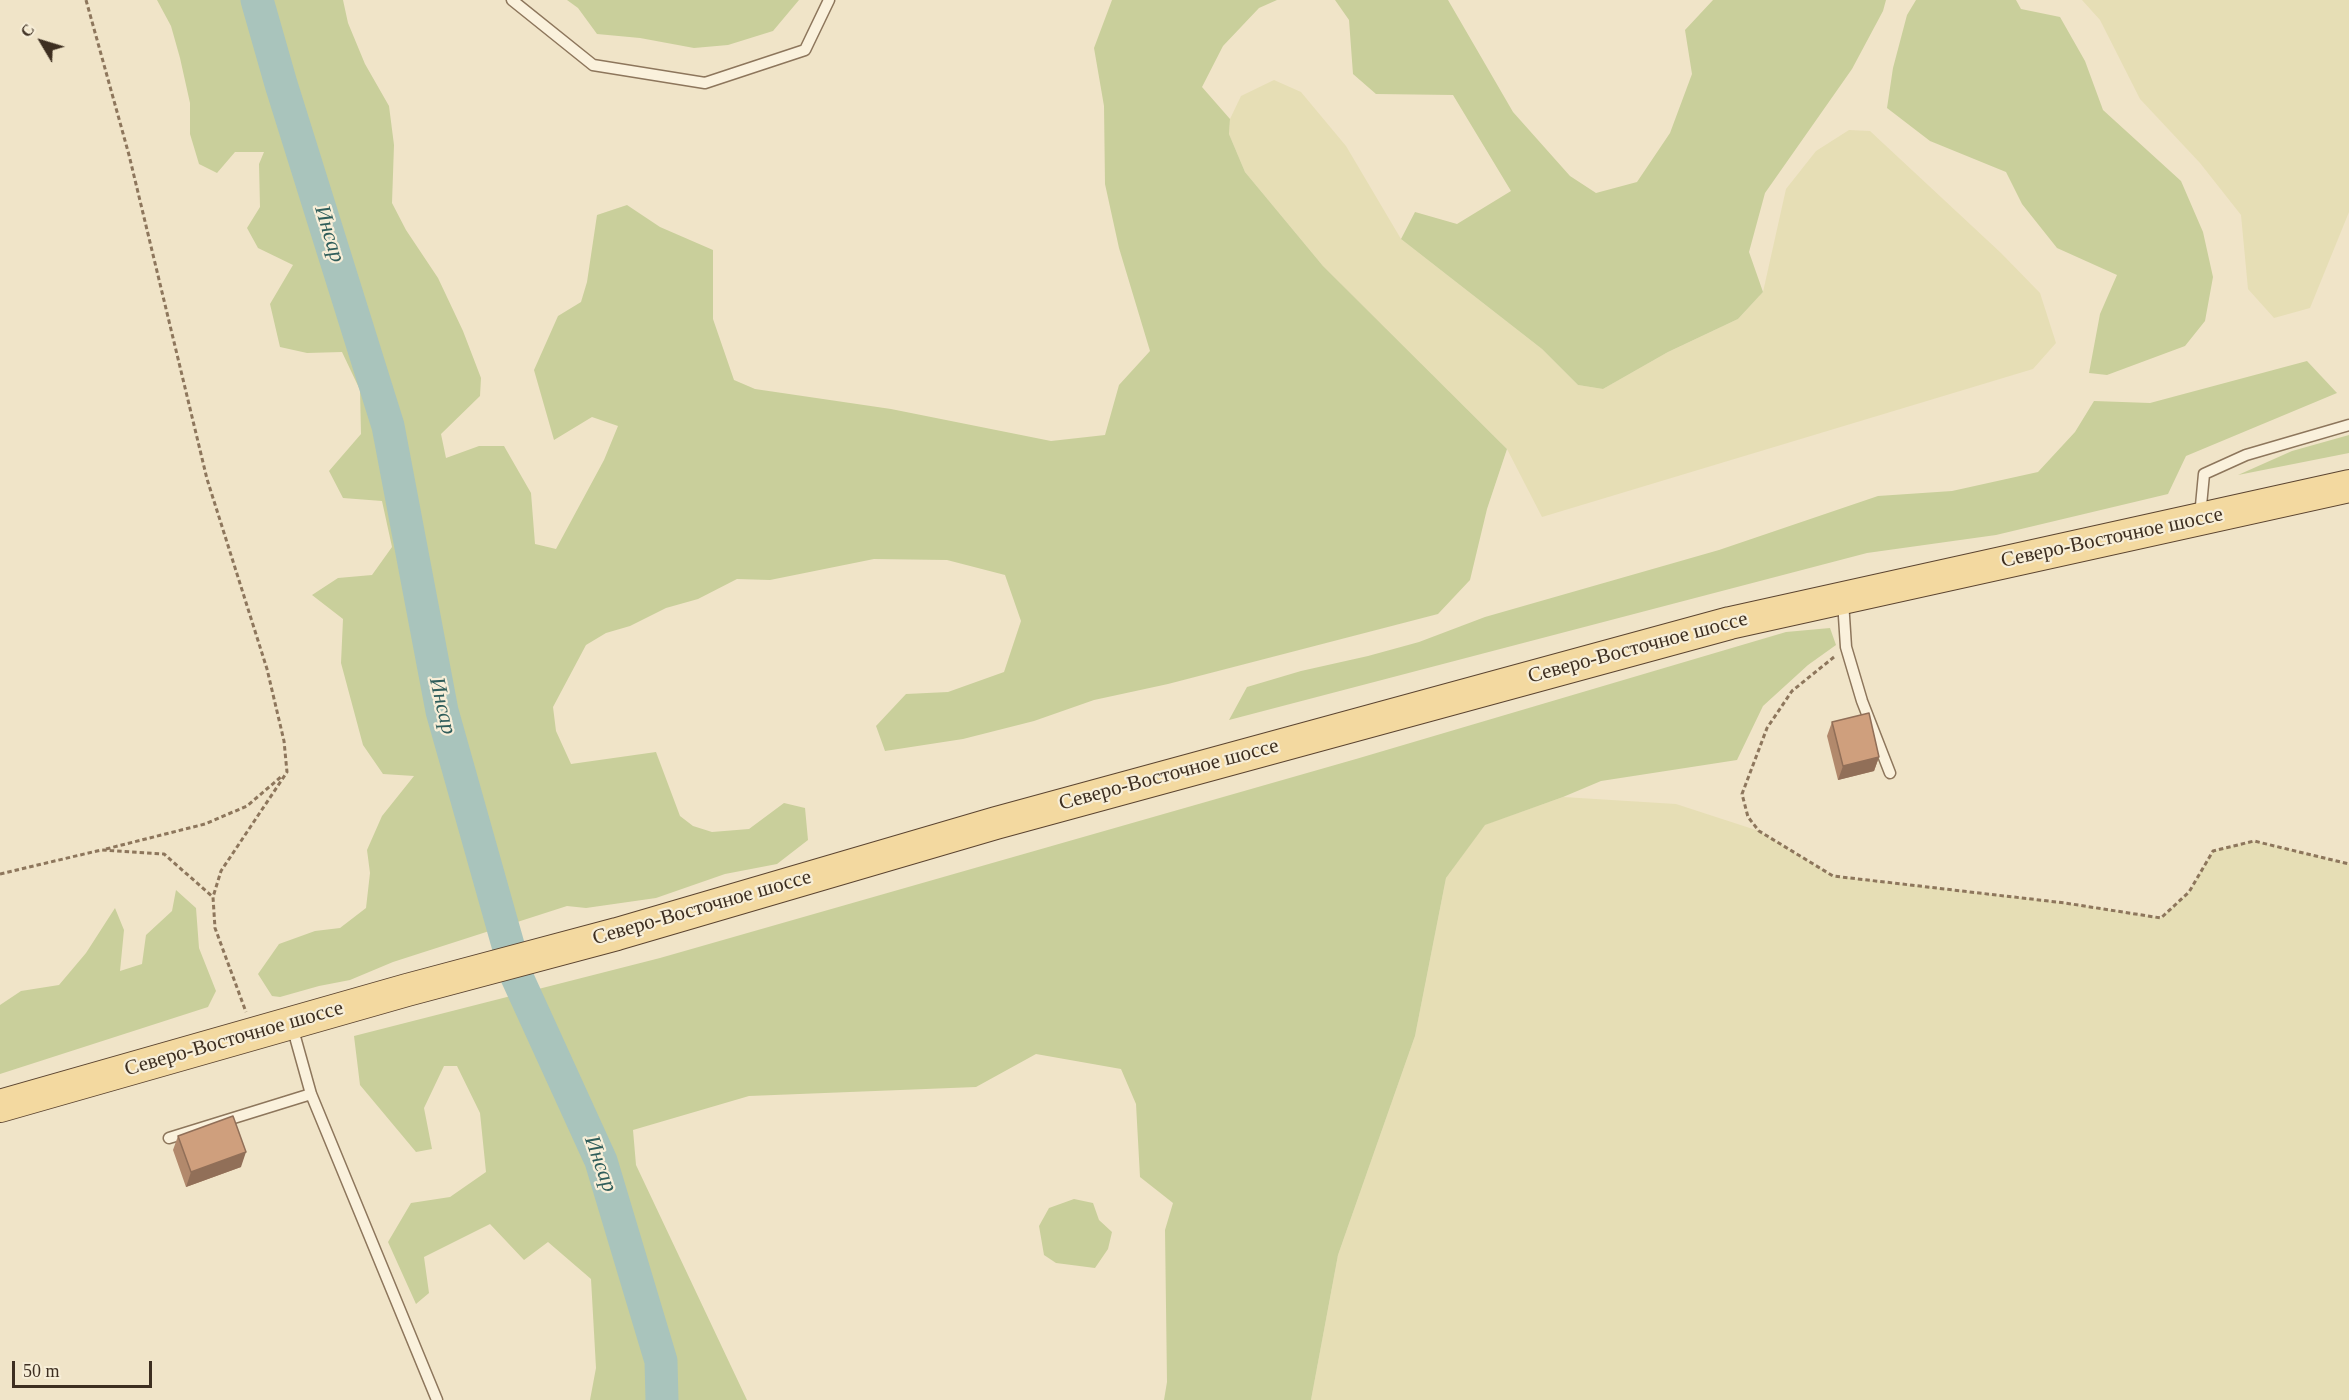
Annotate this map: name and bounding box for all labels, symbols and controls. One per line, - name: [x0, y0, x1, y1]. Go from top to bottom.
- north arrow: [12, 12, 72, 72]
- text: С: [17, 21, 38, 40]
- water label: Инсар: [308, 202, 350, 266]
- street label: Северо-Восточное шоссе: [1999, 502, 2225, 574]
- street label: Северо-Восточное шоссе: [1525, 607, 1751, 689]
- water label: Инсар: [423, 675, 461, 737]
- street label: Северо-Восточное шоссе: [1056, 734, 1282, 816]
- street label: Северо-Восточное шоссе: [590, 865, 814, 951]
- street label: Северо-Восточное шоссе: [122, 996, 346, 1082]
- water label: Инсар: [578, 1132, 622, 1196]
- scale bar: [15, 1349, 154, 1387]
- text: 50 m: [23, 1361, 60, 1381]

